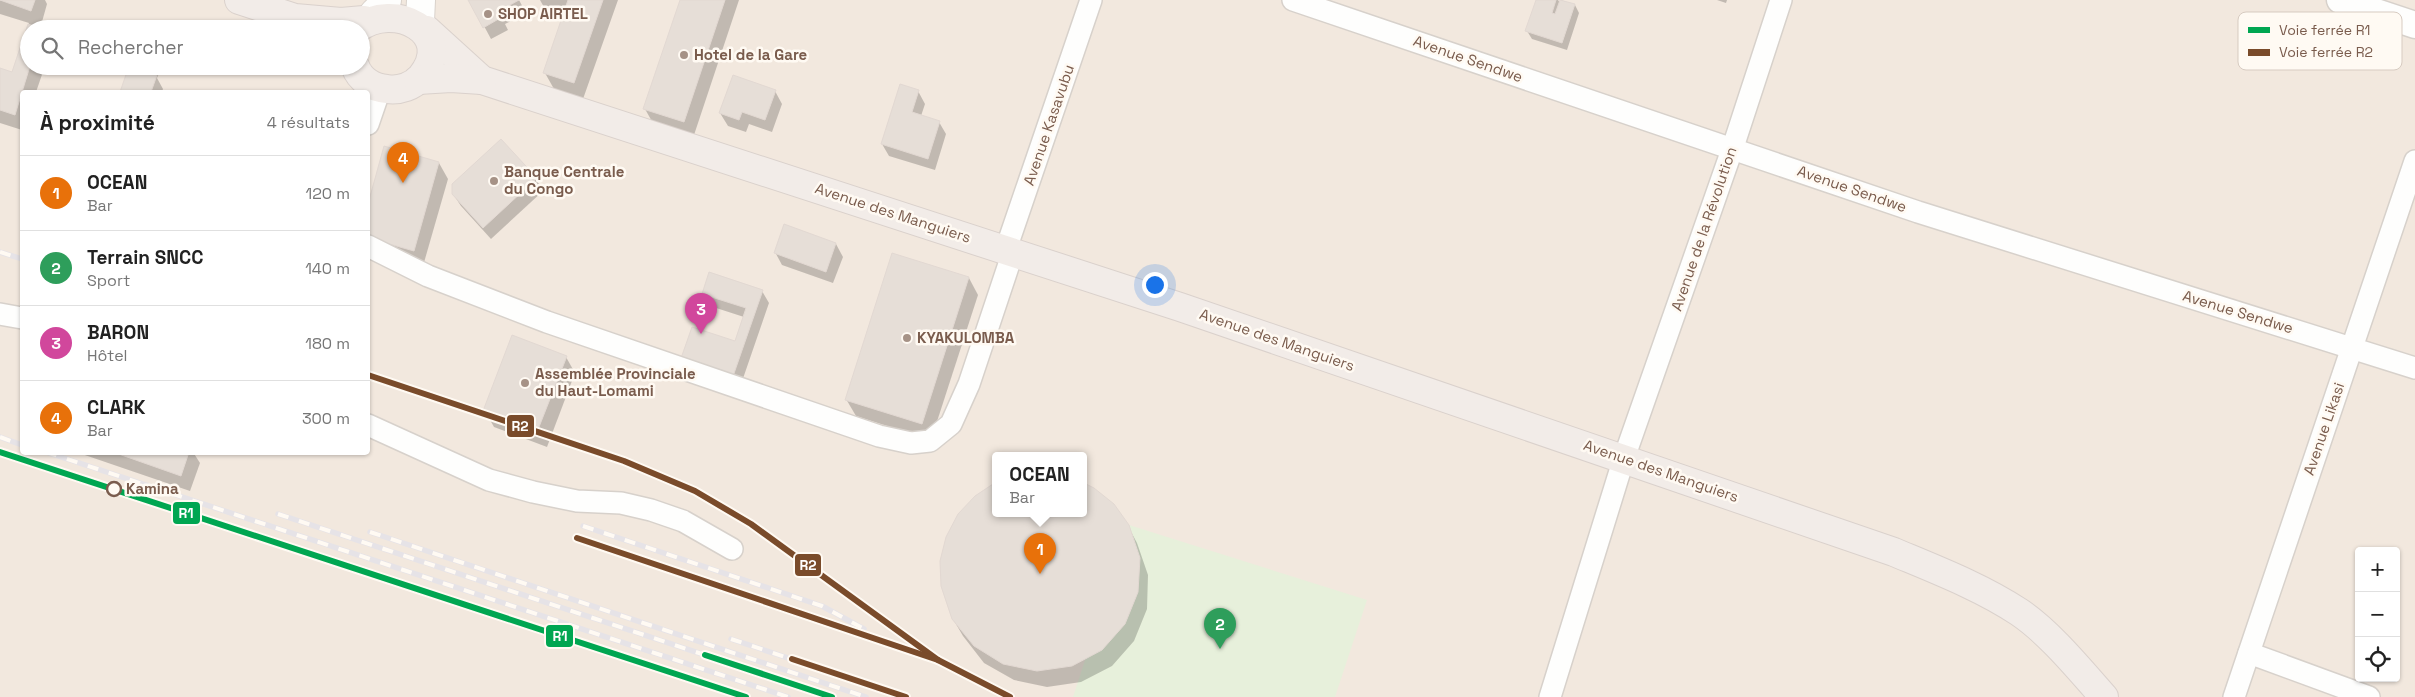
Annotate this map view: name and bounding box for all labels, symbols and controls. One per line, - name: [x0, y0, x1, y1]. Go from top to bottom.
- place label: SHOP AIRTEL: [498, 4, 588, 23]
- marker: SHOP AIRTEL: [482, 8, 494, 20]
- legend: [2238, 12, 2402, 70]
- search box: [20, 20, 370, 75]
- text: Voie ferrée R1: [2279, 21, 2370, 39]
- street label: Avenue Sendwe: [1411, 31, 1525, 86]
- icon: search: [38, 34, 66, 62]
- text: Rechercher: [78, 35, 184, 60]
- text: Voie ferrée R2: [2279, 43, 2373, 61]
- place label: Hotel de la Gare: [694, 45, 808, 64]
- marker: Hotel de la Gare: [678, 49, 690, 61]
- street label: Avenue Kasavubu: [1019, 62, 1078, 188]
- text: À proximité: [40, 109, 155, 136]
- text: 4 résultats: [267, 112, 350, 133]
- pin: 4: [387, 142, 419, 183]
- street label: Avenue de la Révolution: [1666, 144, 1741, 313]
- street label: Avenue Sendwe: [1795, 161, 1909, 216]
- place label: Banque Centrale du Congo: [504, 162, 625, 198]
- text: OCEAN: [87, 170, 147, 195]
- marker: Banque Centrale du Congo: [488, 175, 500, 187]
- street label: Avenue des Manguiers: [813, 178, 974, 247]
- text: 1: [52, 183, 60, 204]
- text: 120 m: [306, 183, 350, 204]
- text: Bar: [87, 195, 113, 216]
- text: Terrain SNCC: [87, 245, 203, 270]
- text: 2: [51, 258, 61, 279]
- text: 140 m: [305, 258, 350, 279]
- text: Sport: [87, 270, 130, 291]
- your location: [1142, 272, 1168, 298]
- street label: Avenue Sendwe: [2181, 286, 2296, 337]
- pin: 3: [685, 293, 717, 334]
- street label: Avenue des Manguiers: [1197, 304, 1357, 375]
- text: BARON: [87, 320, 149, 345]
- place label: KYAKULOMBA: [917, 328, 1015, 347]
- marker: KYAKULOMBA: [901, 332, 913, 344]
- text: 3: [51, 333, 61, 354]
- text: 180 m: [305, 333, 350, 354]
- text: Hôtel: [87, 345, 128, 366]
- place label: Assemblée Provinciale du Haut-Lomami: [535, 364, 696, 400]
- marker: Assemblée Provinciale du Haut-Lomami: [519, 377, 531, 389]
- street label: Avenue Likasi: [2299, 380, 2348, 478]
- text: CLARK: [87, 395, 145, 420]
- text: 4: [51, 408, 61, 429]
- text: 300 m: [302, 408, 350, 429]
- line badge: R2: [506, 414, 535, 438]
- text: R2: [511, 417, 529, 435]
- text: Bar: [87, 420, 113, 441]
- street label: Avenue des Manguiers: [1581, 435, 1741, 506]
- popup: [992, 452, 1087, 517]
- text: OCEAN: [1009, 462, 1070, 487]
- place label: Kamina: [126, 479, 179, 498]
- marker: Kamina: [106, 481, 122, 497]
- text: Bar: [1009, 487, 1035, 508]
- line badge: R1: [172, 501, 201, 525]
- text: R1: [178, 504, 194, 522]
- pin: 1: [1024, 533, 1056, 574]
- map controls: [2355, 547, 2400, 682]
- button: +: [2355, 547, 2400, 592]
- line badge: R2: [794, 553, 822, 577]
- text: R2: [799, 556, 817, 574]
- button: −: [2355, 592, 2400, 637]
- pin: 2: [1204, 608, 1236, 649]
- line badge: R1: [545, 624, 574, 648]
- text: R1: [552, 627, 568, 645]
- button: locate: [2355, 637, 2400, 682]

